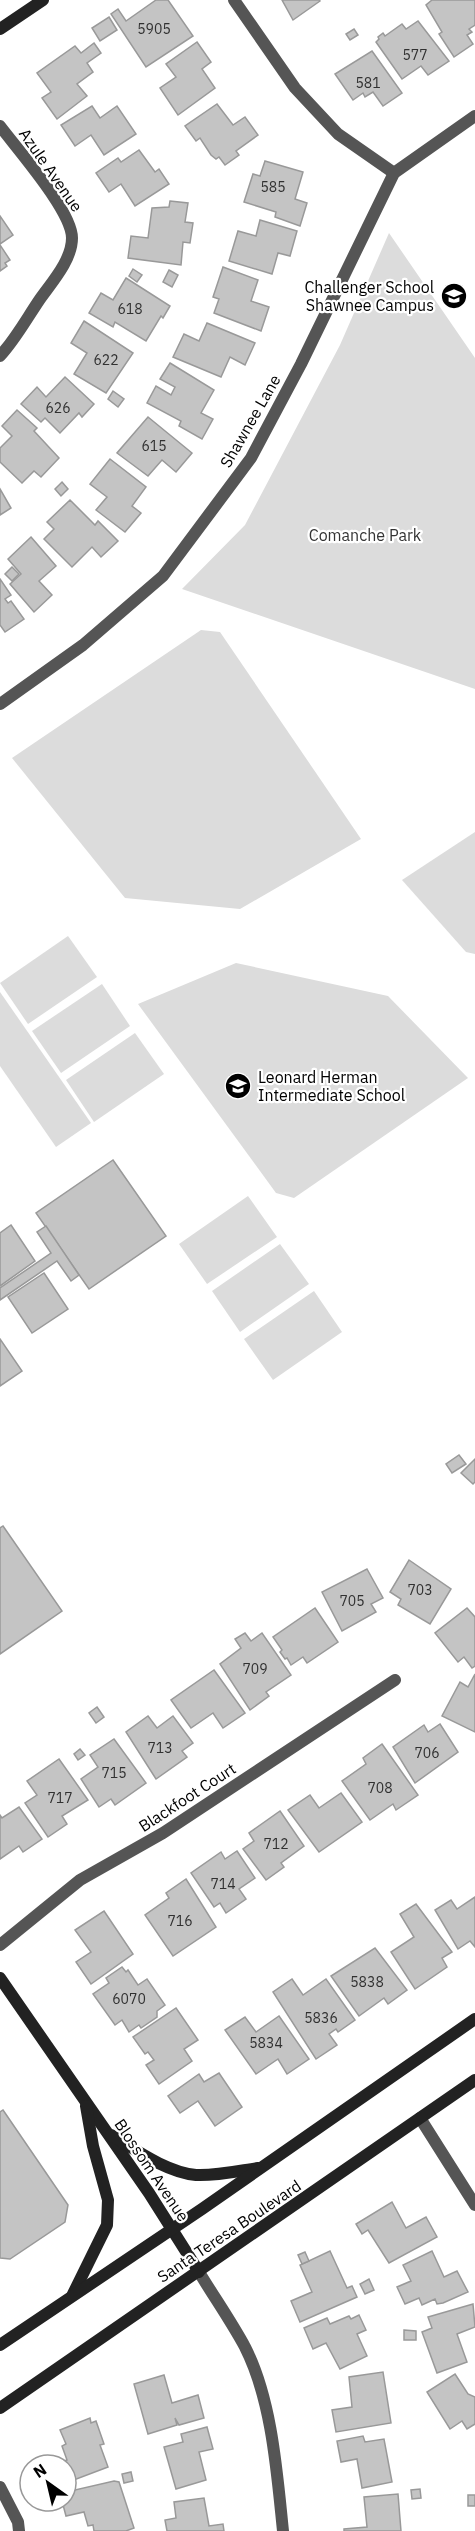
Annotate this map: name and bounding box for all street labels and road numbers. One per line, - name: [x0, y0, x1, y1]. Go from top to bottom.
- street label: Azule Avenue: [15, 124, 87, 216]
- street label: Shawnee Lane: [215, 371, 285, 471]
- street label: Blackfoot Court: [135, 1758, 239, 1836]
- street label: Blossom Avenue: [110, 2115, 194, 2225]
- street label: Santa Teresa Boulevard: [153, 2175, 305, 2287]

